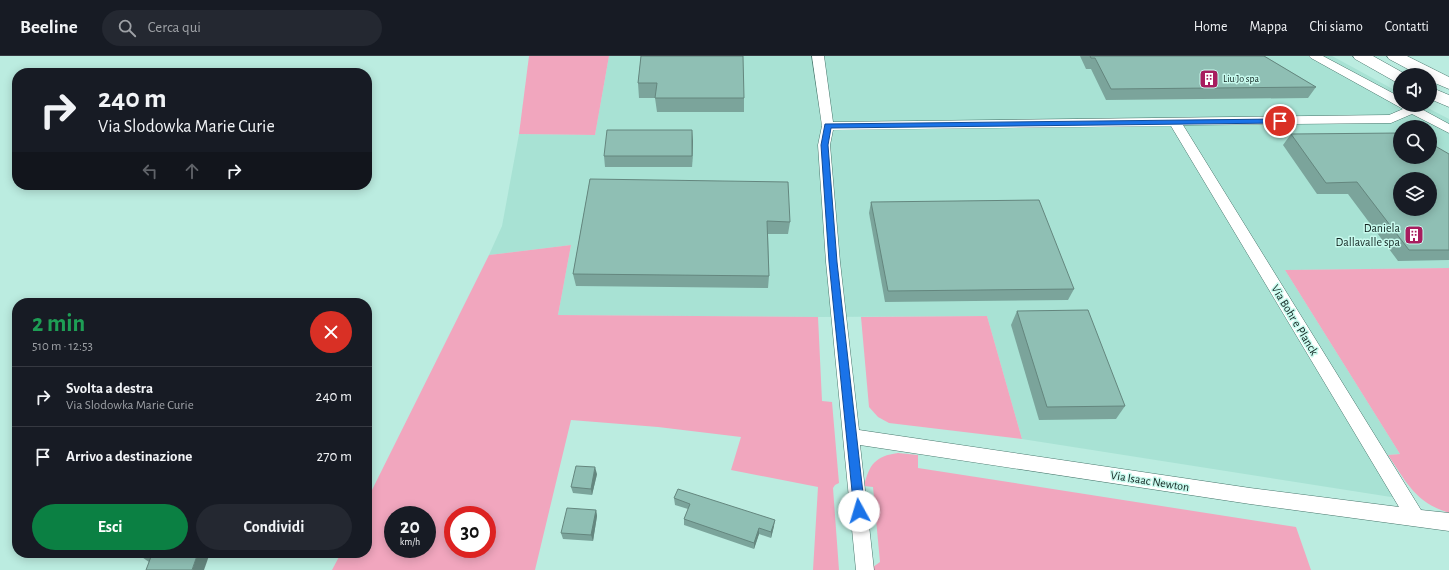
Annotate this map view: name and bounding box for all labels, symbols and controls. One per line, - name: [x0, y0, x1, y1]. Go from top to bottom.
- search box: [102, 10, 382, 46]
- icon: search: [116, 17, 138, 39]
- text: Beeline: [20, 18, 78, 37]
- text: Cerca qui: [148, 20, 201, 35]
- text: Home: [1194, 20, 1227, 34]
- text: Mappa: [1249, 20, 1288, 34]
- text: Chi siamo: [1310, 20, 1363, 34]
- text: Contatti: [1385, 20, 1429, 34]
- building icon: Liu Jo spa: [1198, 68, 1220, 90]
- map controls: [1393, 68, 1437, 216]
- button: sound: [1393, 68, 1437, 112]
- place label: Liu Jo spa: [1223, 74, 1260, 84]
- icon: right: [32, 84, 84, 136]
- text: 240 m: [98, 85, 167, 113]
- pin: [1263, 104, 1297, 138]
- icon: arrive: [1269, 110, 1291, 132]
- text: Via Slodowka Marie Curie: [98, 118, 275, 136]
- button: search: [1393, 120, 1437, 164]
- icon: left: [139, 160, 161, 182]
- icon: ahead: [181, 160, 203, 182]
- icon: right: [223, 160, 245, 182]
- button: layers: [1393, 172, 1437, 216]
- place label: Daniela Dallavalle spa: [1335, 222, 1400, 248]
- building icon: Daniela Dallavalle spa: [1403, 224, 1425, 246]
- street label: Via Bohr e Planck: [1269, 283, 1321, 358]
- button: close: [310, 311, 352, 353]
- text: 2 min: [32, 312, 85, 336]
- text: 510 m · 12:53: [32, 340, 93, 353]
- text: Svolta a destra: [66, 381, 153, 396]
- icon: right: [32, 386, 54, 408]
- text: 240 m: [316, 389, 352, 404]
- text: Via Slodowka Marie Curie: [66, 399, 194, 412]
- icon: arrive: [32, 446, 54, 468]
- text: Arrivo a destinazione: [66, 449, 192, 464]
- text: 270 m: [317, 449, 352, 464]
- street label: Via Isaac Newton: [1110, 469, 1190, 493]
- position arrow: [838, 490, 880, 532]
- button: Esci: [32, 504, 188, 550]
- button: Condividi: [196, 504, 352, 550]
- speed limit sign: 30: [444, 506, 496, 558]
- text: 20: [400, 517, 420, 537]
- text: km/h: [400, 537, 420, 547]

